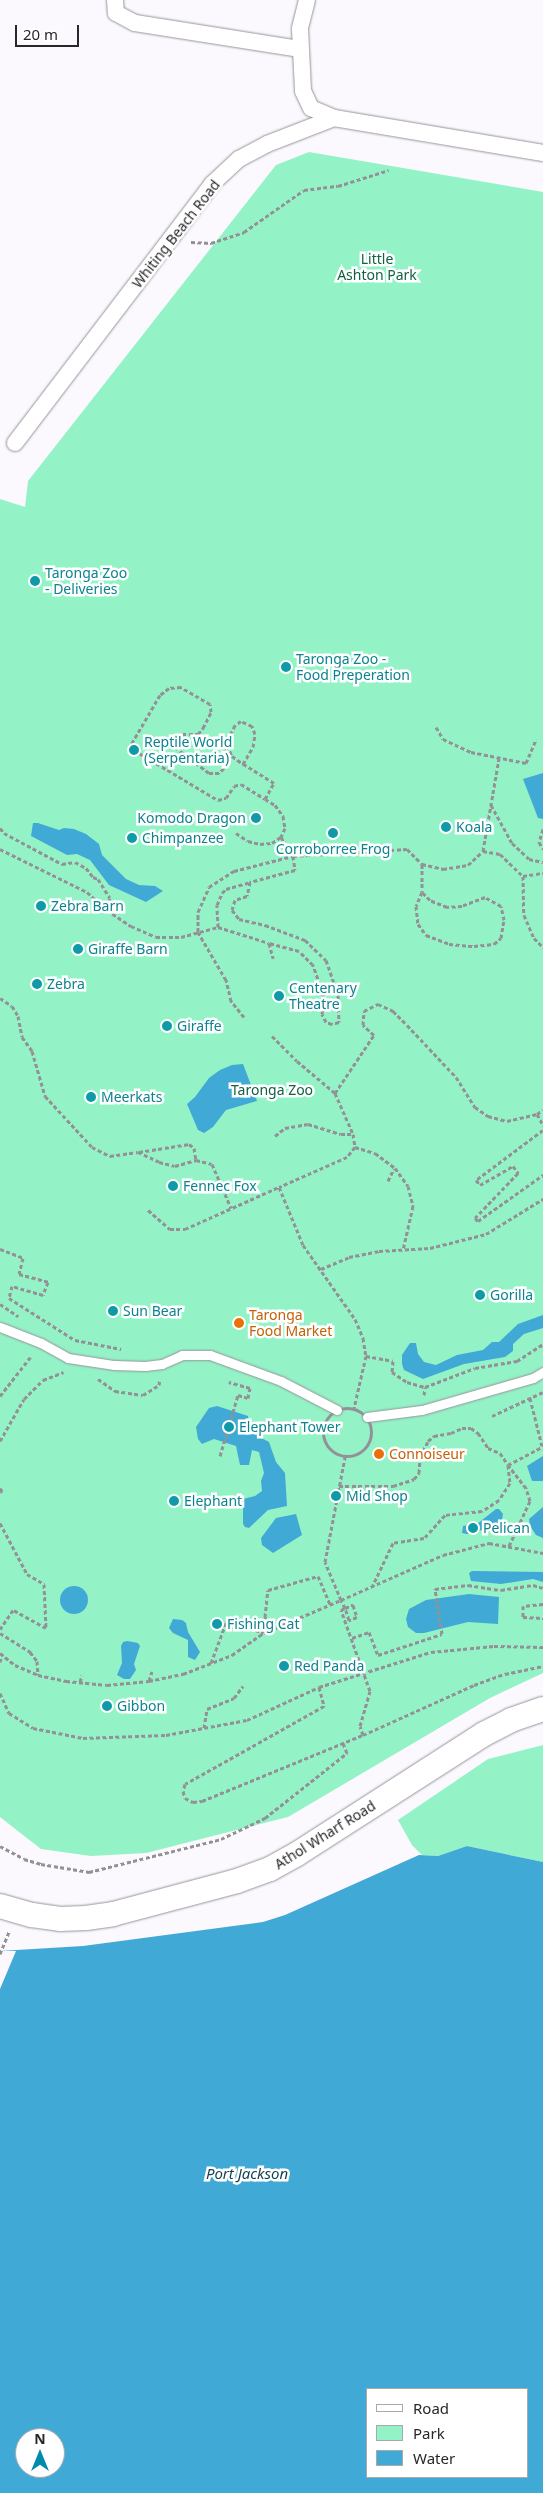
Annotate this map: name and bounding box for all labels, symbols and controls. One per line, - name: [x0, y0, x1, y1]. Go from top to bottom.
- scale bar: [18, 15, 81, 47]
- text: 20 m: [23, 24, 58, 44]
- street label: Whiting Beach Road: [129, 177, 223, 291]
- park label: Little Ashton Park: [337, 251, 417, 284]
- place label: Taronga Zoo - Deliveries: [45, 565, 127, 598]
- marker: Taronga Zoo - Deliveries: [29, 575, 41, 587]
- place label: Taronga Zoo - Food Preperation: [296, 651, 410, 684]
- marker: Taronga Zoo - Food Preperation: [280, 661, 292, 673]
- place label: Reptile World (Serpentaria): [144, 734, 232, 766]
- marker: Reptile World (Serpentaria): [128, 744, 140, 756]
- place label: Komodo Dragon: [137, 810, 246, 826]
- marker: Komodo Dragon: [250, 812, 262, 824]
- place label: Koala: [456, 819, 492, 835]
- marker: Koala: [440, 821, 452, 833]
- marker: Corroborree Frog: [327, 827, 339, 839]
- place label: Chimpanzee: [142, 830, 224, 846]
- marker: Chimpanzee: [126, 832, 138, 844]
- place label: Corroborree Frog: [276, 841, 390, 857]
- place label: Zebra Barn: [51, 898, 124, 914]
- marker: Zebra Barn: [35, 900, 47, 912]
- place label: Giraffe Barn: [88, 941, 168, 957]
- marker: Giraffe Barn: [72, 943, 84, 955]
- place label: Zebra: [47, 976, 85, 992]
- marker: Zebra: [31, 978, 43, 990]
- place label: Centenary Theatre: [289, 980, 357, 1012]
- marker: Centenary Theatre: [273, 990, 285, 1002]
- place label: Giraffe: [177, 1018, 222, 1034]
- marker: Giraffe: [161, 1020, 173, 1032]
- park label: Taronga Zoo: [231, 1082, 313, 1098]
- place label: Meerkats: [101, 1089, 162, 1105]
- marker: Meerkats: [85, 1091, 97, 1103]
- place label: Fennec Fox: [183, 1178, 257, 1194]
- marker: Fennec Fox: [167, 1180, 179, 1192]
- place label: Gorilla: [490, 1287, 533, 1303]
- marker: Gorilla: [474, 1289, 486, 1301]
- place label: Sun Bear: [123, 1303, 182, 1319]
- marker: Sun Bear: [107, 1305, 119, 1317]
- place label: Taronga Food Market: [249, 1307, 332, 1340]
- marker: Taronga Food Market: [233, 1317, 245, 1329]
- place label: Elephant Tower: [239, 1419, 340, 1435]
- marker: Elephant Tower: [223, 1421, 235, 1433]
- place label: Connoiseur: [389, 1446, 465, 1462]
- marker: Connoiseur: [373, 1448, 385, 1460]
- place label: Mid Shop: [346, 1488, 408, 1504]
- marker: Mid Shop: [330, 1490, 342, 1502]
- place label: Elephant: [184, 1493, 242, 1509]
- marker: Elephant: [168, 1495, 180, 1507]
- place label: Pelican: [483, 1520, 530, 1536]
- marker: Pelican: [467, 1522, 479, 1534]
- place label: Fishing Cat: [227, 1616, 300, 1632]
- marker: Fishing Cat: [211, 1618, 223, 1630]
- place label: Red Panda: [294, 1658, 364, 1674]
- marker: Red Panda: [278, 1660, 290, 1672]
- place label: Gibbon: [117, 1698, 165, 1714]
- marker: Gibbon: [101, 1700, 113, 1712]
- street label: Athol Wharf Road: [271, 1797, 379, 1873]
- water label: Port Jackson: [206, 2165, 288, 2183]
- legend: [366, 2388, 528, 2478]
- text: Road: [413, 2398, 449, 2418]
- text: Park: [413, 2423, 445, 2443]
- north arrow: [15, 2428, 65, 2478]
- text: N: [34, 2429, 46, 2448]
- text: Water: [413, 2448, 455, 2468]

